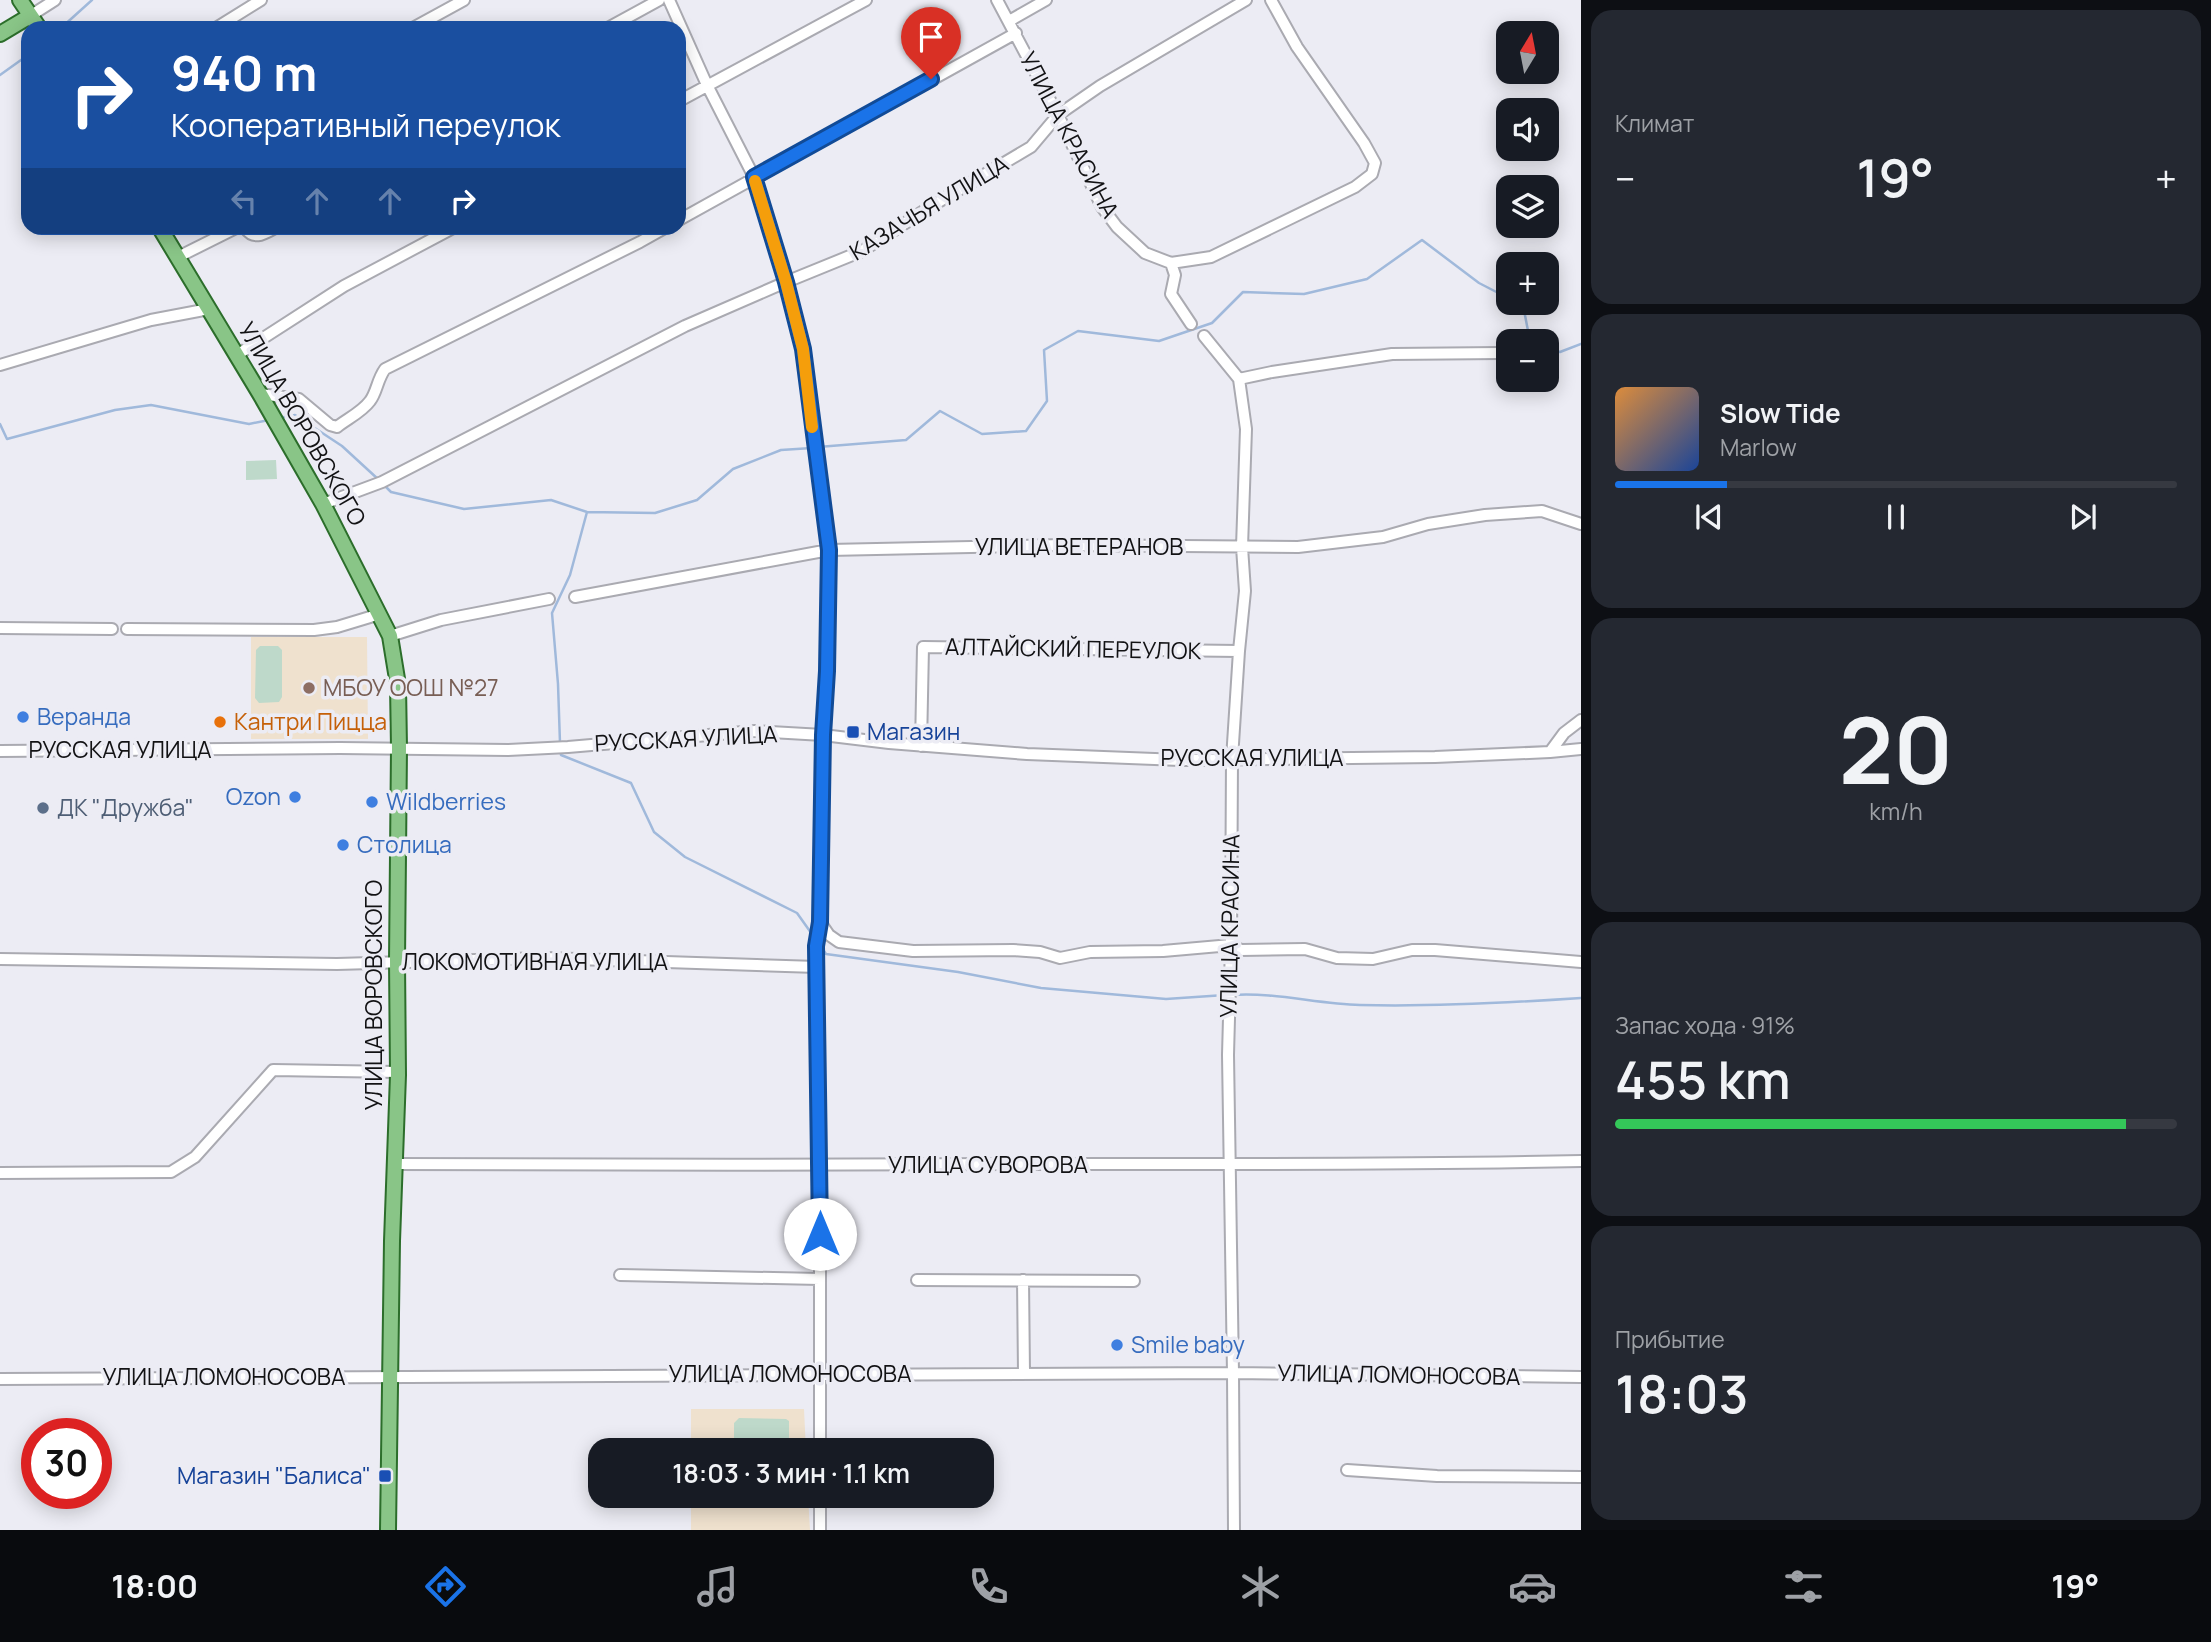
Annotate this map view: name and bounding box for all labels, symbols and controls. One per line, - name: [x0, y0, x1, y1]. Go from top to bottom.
- pin: [901, 7, 961, 79]
- icon: arrive: [912, 18, 950, 56]
- north arrow: [1496, 21, 1559, 84]
- map controls: [1496, 21, 1559, 392]
- text: 940 m: [171, 39, 317, 106]
- street label: УЛИЦА КРАСИНА: [1013, 46, 1127, 224]
- icon: right: [56, 49, 147, 140]
- button: sound: [1496, 98, 1559, 161]
- text: Кооперативный переулок: [171, 103, 560, 147]
- text: Климат: [1615, 107, 1694, 139]
- text: 19°: [1856, 142, 1934, 213]
- street label: КАЗАЧЬЯ УЛИЦА: [843, 147, 1014, 267]
- text: −: [1615, 152, 1636, 204]
- text: +: [2155, 152, 2177, 204]
- button: layers: [1496, 175, 1559, 238]
- icon: left: [225, 182, 263, 220]
- icon: ahead: [298, 182, 336, 220]
- icon: ahead: [371, 182, 409, 220]
- icon: right: [444, 182, 482, 220]
- button: +: [1496, 252, 1559, 315]
- street label: УЛИЦА ВОРОВСКОГО: [231, 316, 374, 531]
- button: −: [1496, 329, 1559, 392]
- text: Slow Tide: [1720, 395, 1841, 431]
- text: Marlow: [1720, 431, 1797, 463]
- icon: previous: [1690, 498, 1728, 536]
- icon: pause: [1877, 498, 1915, 536]
- icon: next: [2064, 498, 2102, 536]
- street label: УЛИЦА ВЕТЕРАНОВ: [975, 530, 1183, 562]
- street label: АЛТАЙСКИЙ ПЕРЕУЛОК: [945, 630, 1202, 666]
- place label: МБОУ ООШ №27: [323, 671, 499, 703]
- marker: МБОУ ООШ №27: [301, 680, 317, 696]
- text: 20: [1839, 687, 1953, 811]
- place label: Веранда: [37, 700, 131, 732]
- place label: Кантри Пицца: [234, 705, 387, 737]
- marker: Веранда: [15, 709, 31, 725]
- marker: Кантри Пицца: [212, 714, 228, 730]
- place label: Магазин: [867, 715, 960, 747]
- street label: РУССКАЯ УЛИЦА: [594, 717, 779, 759]
- marker: Магазин: [845, 724, 861, 740]
- street label: РУССКАЯ УЛИЦА: [28, 733, 212, 765]
- street label: РУССКАЯ УЛИЦА: [1160, 741, 1344, 773]
- place label: Ozon: [226, 780, 281, 812]
- place label: Wildberries: [386, 785, 506, 817]
- marker: Ozon: [287, 789, 303, 805]
- place label: ДК "Дружба": [57, 791, 194, 823]
- marker: Wildberries: [364, 794, 380, 810]
- text: km/h: [1869, 795, 1923, 827]
- marker: ДК "Дружба": [35, 800, 51, 816]
- place label: Столица: [357, 828, 452, 860]
- street label: УЛИЦА КРАСИНА: [1211, 833, 1247, 1018]
- marker: Столица: [335, 837, 351, 853]
- street label: УЛИЦА ВОРОВСКОГО: [357, 880, 389, 1110]
- street label: ЛОКОМОТИВНАЯ УЛИЦА: [402, 945, 669, 977]
- text: Запас хода · 91%: [1615, 1009, 1795, 1041]
- text: 455 km: [1615, 1044, 1791, 1115]
- street label: УЛИЦА СУВОРОВА: [888, 1148, 1089, 1180]
- position arrow: [783, 1197, 857, 1271]
- text: Прибытие: [1615, 1323, 1725, 1355]
- place label: Smile baby: [1131, 1328, 1245, 1360]
- marker: Smile baby: [1109, 1337, 1125, 1353]
- street label: УЛИЦА ЛОМОНОСОВА: [1277, 1356, 1521, 1392]
- street label: УЛИЦА ЛОМОНОСОВА: [668, 1357, 912, 1389]
- text: 18:03: [1615, 1358, 1748, 1429]
- street label: УЛИЦА ЛОМОНОСОВА: [102, 1360, 346, 1392]
- speed limit sign: 30: [21, 1418, 112, 1509]
- text: 18:03 · 3 мин · 1.1 km: [672, 1455, 910, 1491]
- place label: Магазин "Балиса": [177, 1459, 371, 1491]
- marker: Магазин "Балиса": [377, 1468, 393, 1484]
- icon: directions: [421, 1562, 470, 1611]
- icon: music: [693, 1562, 742, 1611]
- icon: phone: [964, 1562, 1013, 1611]
- icon: climate: [1236, 1562, 1285, 1611]
- icon: car: [1508, 1562, 1557, 1611]
- icon: filters: [1779, 1562, 1828, 1611]
- text: 18:00: [111, 1564, 198, 1608]
- text: 19°: [2051, 1564, 2100, 1608]

